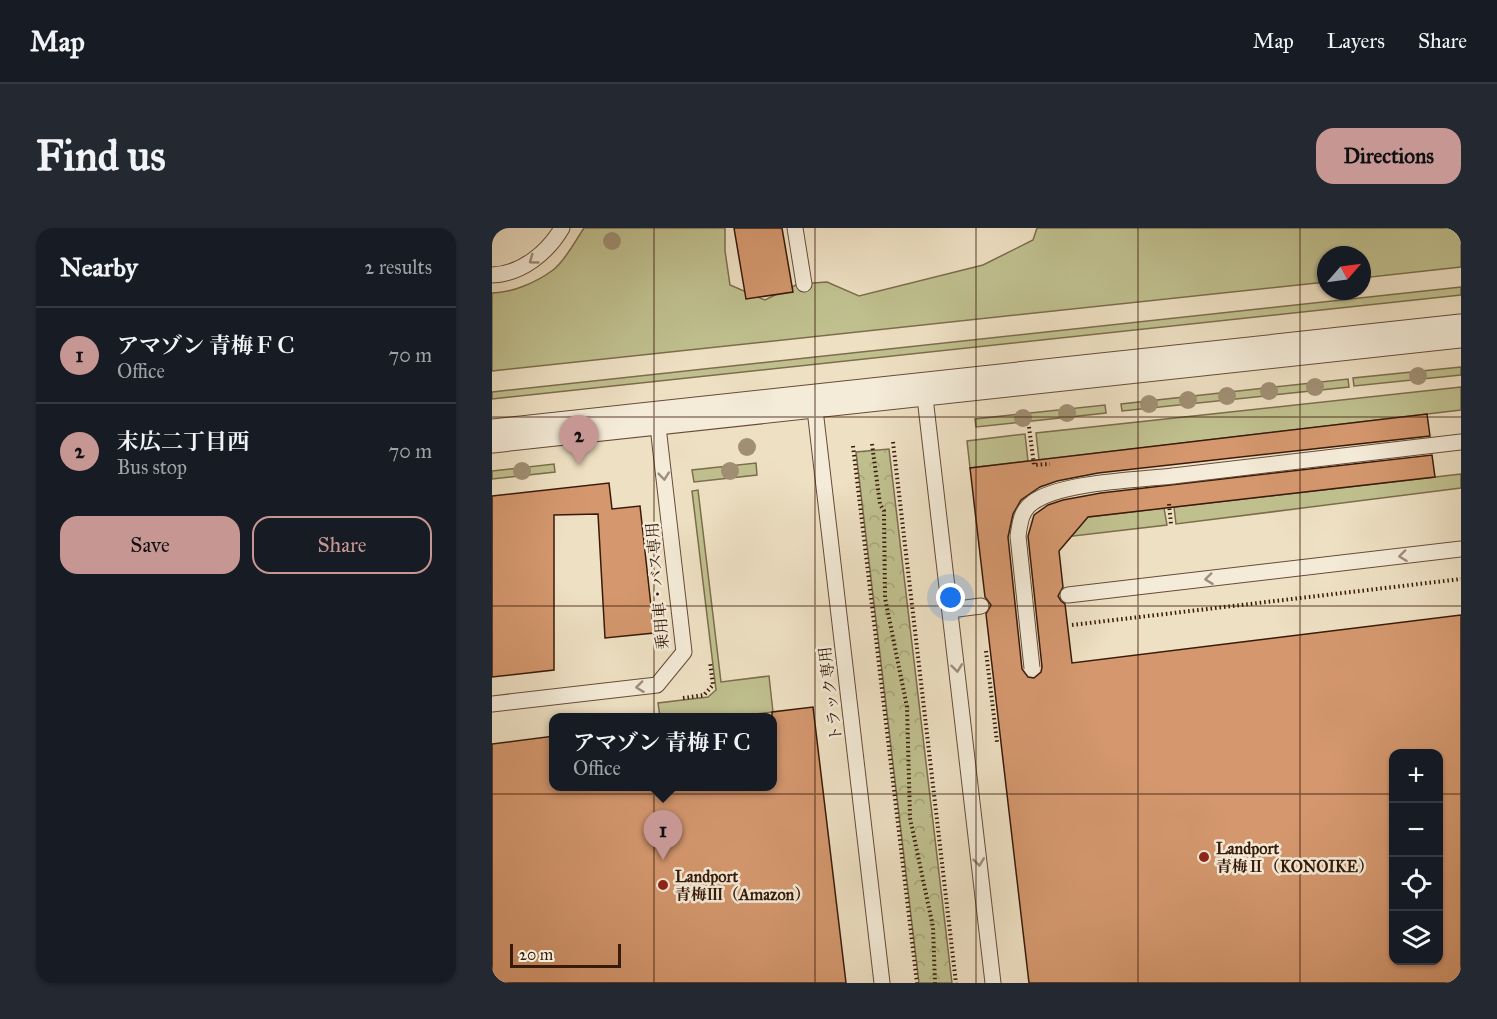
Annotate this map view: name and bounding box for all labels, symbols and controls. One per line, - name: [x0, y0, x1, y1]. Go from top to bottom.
- text: Map: [30, 24, 85, 59]
- text: Map: [1253, 28, 1294, 54]
- text: Layers: [1327, 28, 1385, 54]
- text: Share: [1418, 28, 1467, 54]
- button: Directions: [1316, 128, 1461, 184]
- text: Find us: [36, 130, 166, 182]
- north arrow: [1317, 246, 1371, 300]
- text: Nearby: [60, 251, 138, 283]
- one-way arrow: [528, 253, 539, 264]
- text: 2 results: [364, 255, 432, 279]
- text: アマゾン 青梅ＦＣ: [117, 332, 297, 359]
- text: 1: [76, 343, 83, 367]
- text: 70 m: [389, 343, 432, 367]
- text: Office: [117, 359, 165, 383]
- pin: 2: [560, 416, 598, 465]
- text: 末広二丁目西: [117, 428, 249, 455]
- text: 2: [75, 439, 84, 463]
- text: 70 m: [389, 439, 432, 463]
- text: Bus stop: [117, 455, 187, 479]
- one-way arrow: [657, 471, 670, 480]
- button: Save: [60, 516, 240, 574]
- button: Share: [252, 516, 432, 574]
- street label: 乗用車・バス専用: [642, 521, 673, 651]
- one-way arrow: [1398, 549, 1407, 562]
- one-way arrow: [1205, 572, 1214, 585]
- your location: [936, 583, 965, 612]
- street label: トラック専用: [815, 645, 846, 743]
- one-way arrow: [950, 663, 962, 672]
- one-way arrow: [635, 680, 644, 692]
- popup: [549, 713, 777, 791]
- text: アマゾン 青梅ＦＣ: [573, 729, 753, 756]
- map controls: [1389, 749, 1443, 965]
- button: +: [1389, 749, 1443, 803]
- text: Office: [573, 756, 621, 780]
- button: −: [1389, 803, 1443, 857]
- pin: 1: [644, 810, 682, 860]
- place label: Landport 青梅Ⅱ（KONOIKE）: [1216, 839, 1374, 876]
- marker: Landport 青梅Ⅱ（KONOIKE）: [1197, 850, 1211, 864]
- one-way arrow: [972, 857, 985, 866]
- button: locate: [1389, 857, 1443, 911]
- place label: Landport 青梅Ⅲ（Amazon）: [675, 867, 810, 904]
- marker: Landport 青梅Ⅲ（Amazon）: [656, 878, 670, 892]
- button: layers: [1389, 911, 1443, 965]
- scale bar: [510, 941, 621, 968]
- text: 20 m: [519, 945, 553, 964]

